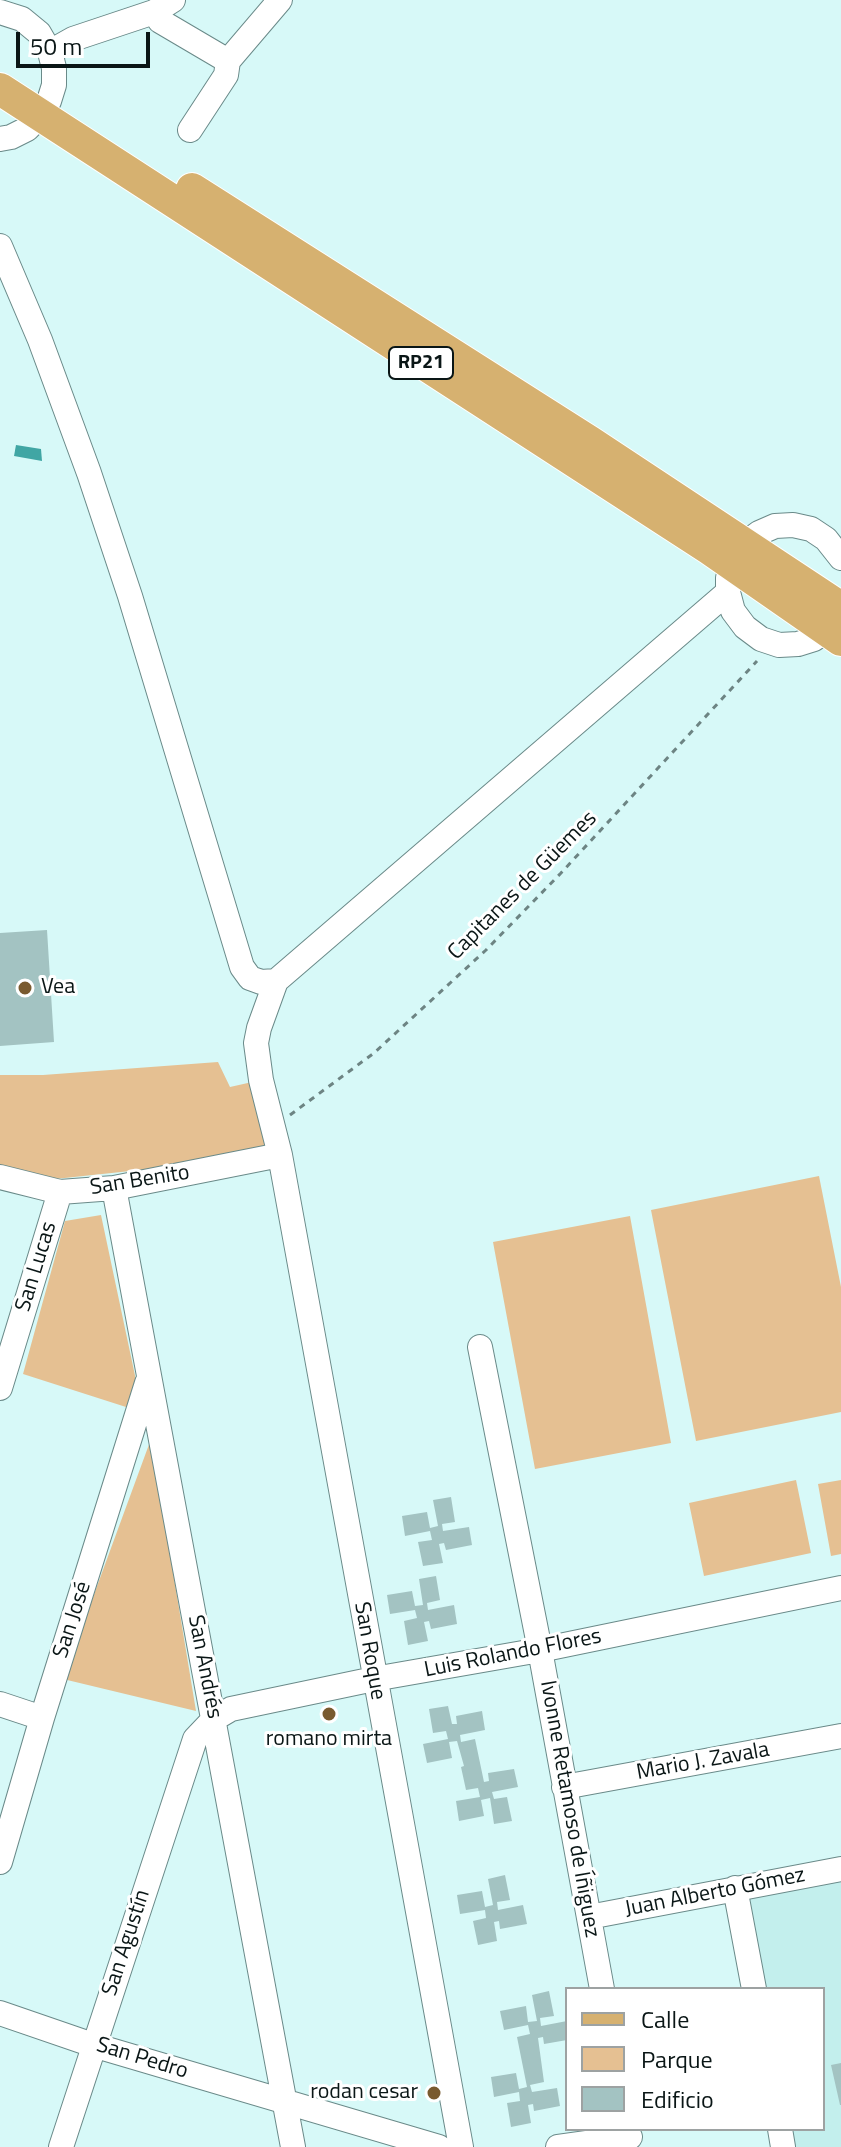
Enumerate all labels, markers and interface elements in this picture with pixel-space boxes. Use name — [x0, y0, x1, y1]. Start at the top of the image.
scale bar — [20, 16, 154, 66]
text: 50 m — [30, 28, 82, 64]
road number: RP21 — [389, 347, 453, 379]
street label: Capitanes de Güemes — [443, 806, 603, 966]
place label: Vea — [41, 975, 75, 1001]
marker: Vea — [16, 979, 34, 997]
street label: San Benito — [88, 1160, 192, 1202]
street label: San Lucas — [11, 1219, 63, 1315]
street label: San José — [48, 1578, 98, 1662]
street label: San Roque — [347, 1600, 391, 1702]
street label: San Andrés — [181, 1613, 227, 1721]
street label: Luis Rolando Flores — [422, 1624, 604, 1684]
street label: Ivonne Retamoso de Íñiguez — [533, 1678, 605, 1940]
marker: romano mirta — [320, 1705, 338, 1723]
place label: romano mirta — [266, 1727, 392, 1753]
street label: Mario J. Zavala — [634, 1737, 772, 1787]
street label: Juan Alberto Gómez — [623, 1863, 807, 1923]
street label: San Agustín — [97, 1887, 157, 1999]
legend — [565, 1987, 825, 2131]
text: Calle — [641, 2001, 689, 2037]
street label: San Pedro — [93, 2033, 191, 2085]
text: Parque — [641, 2041, 713, 2077]
place label: rodan cesar — [310, 2080, 418, 2106]
text: Edificio — [641, 2081, 714, 2117]
marker: rodan cesar — [425, 2084, 443, 2102]

